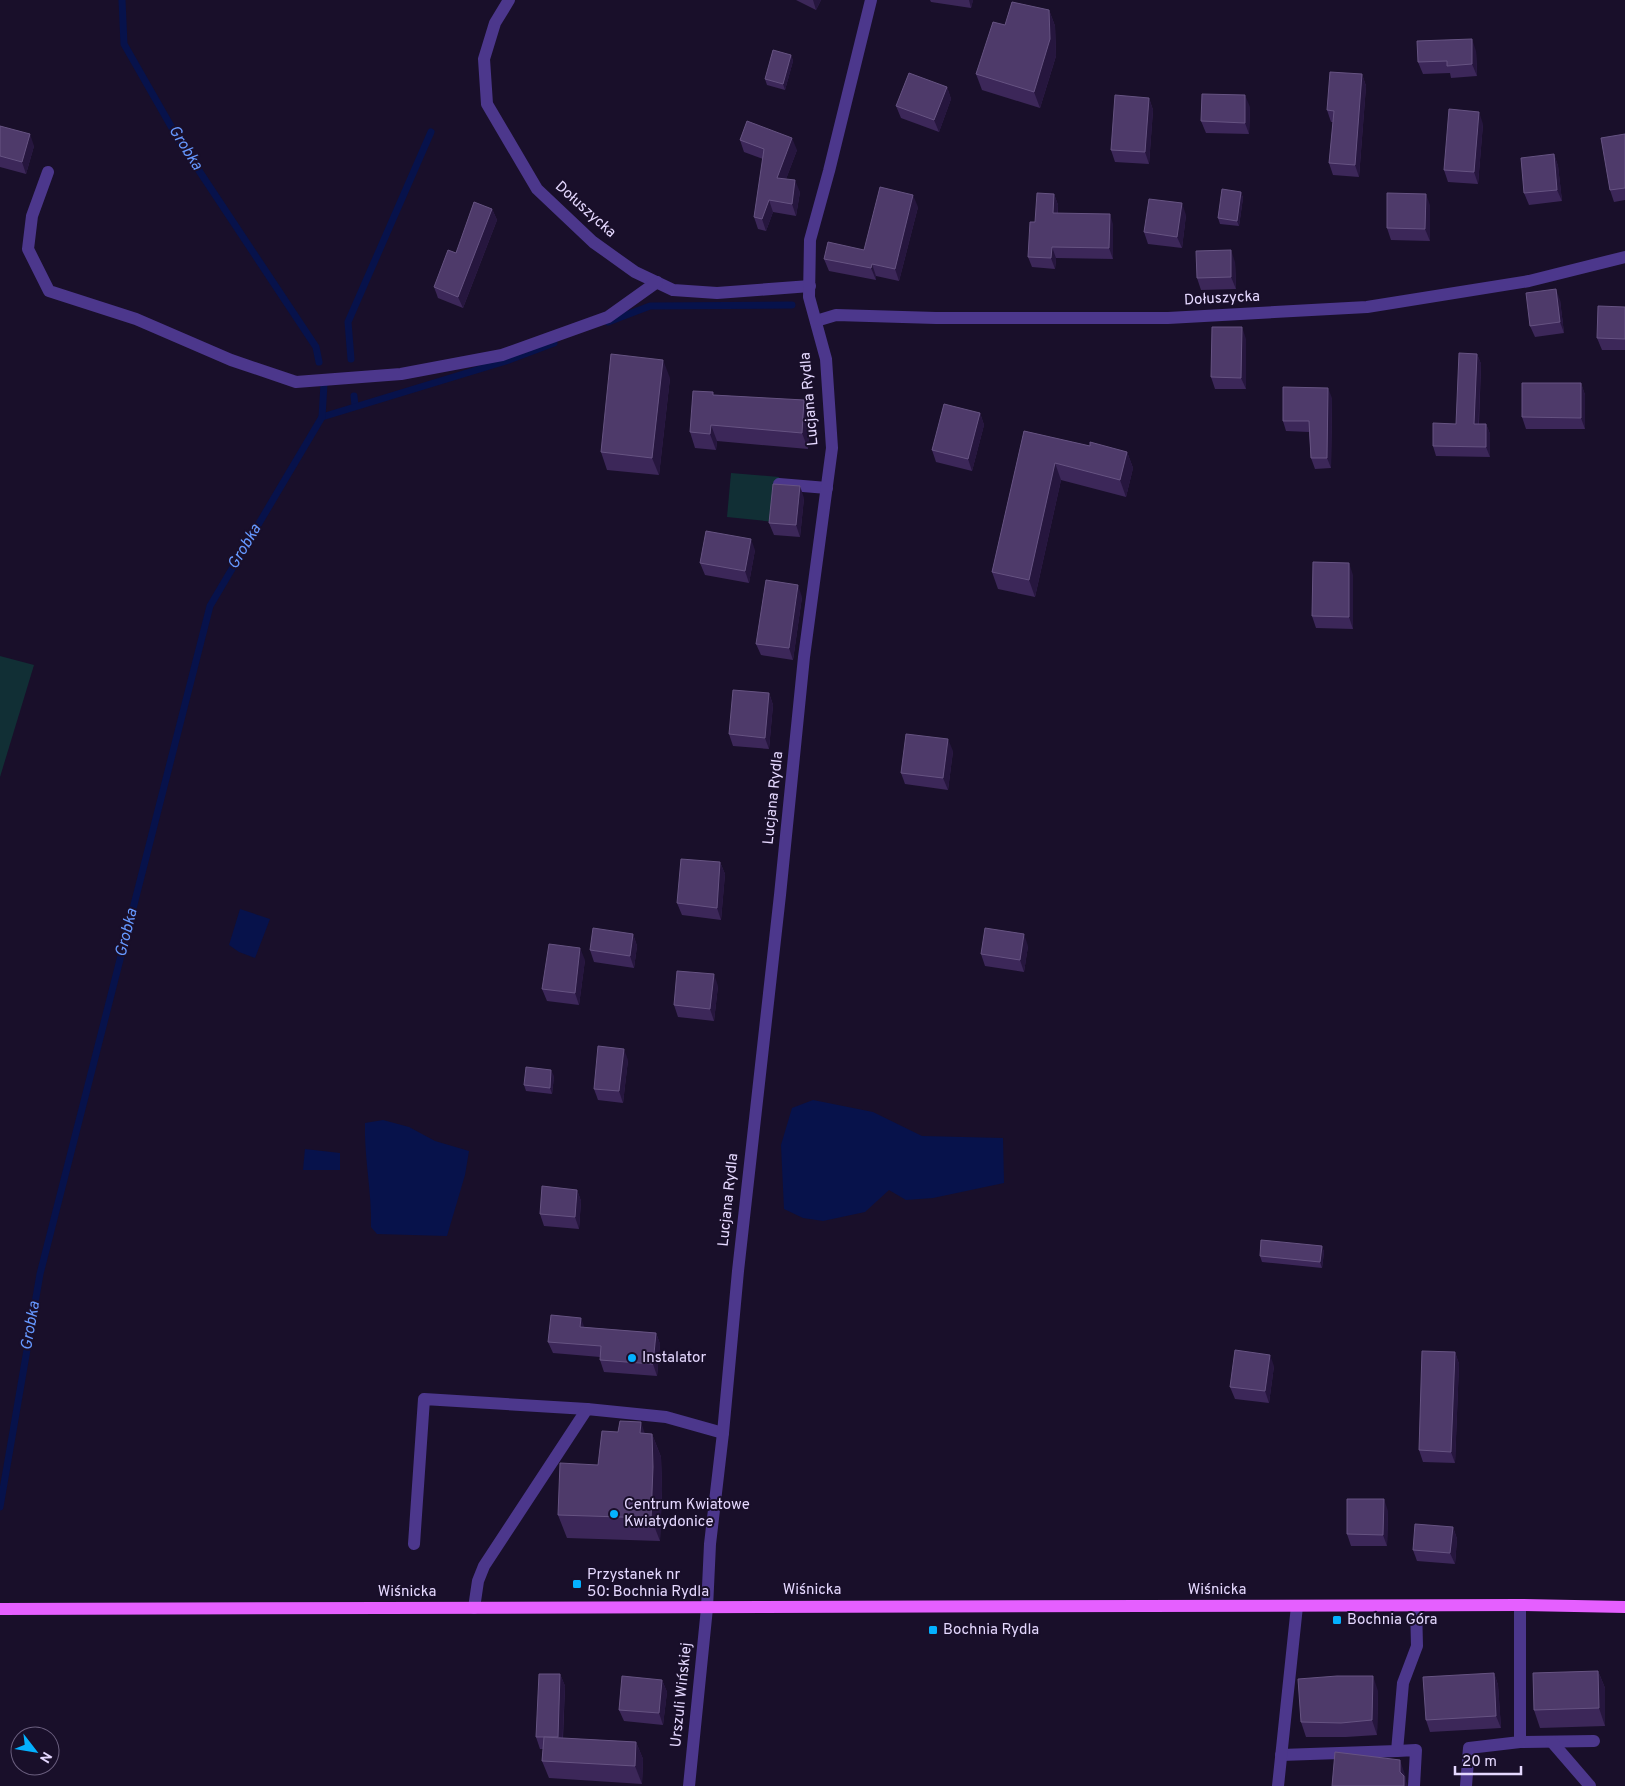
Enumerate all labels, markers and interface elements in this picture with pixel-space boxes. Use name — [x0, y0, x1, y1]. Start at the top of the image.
water label: Grobka — [163, 122, 207, 175]
street label: Dołuszycka — [550, 178, 620, 242]
street label: Dołuszycka — [1184, 288, 1260, 310]
street label: Lucjana Rydla — [796, 351, 824, 447]
water label: Grobka — [224, 520, 267, 573]
street label: Lucjana Rydla — [760, 750, 788, 846]
water label: Grobka — [111, 906, 143, 959]
street label: Lucjana Rydla — [715, 1152, 743, 1248]
water label: Grobka — [17, 1299, 45, 1352]
place label: Instalator — [642, 1349, 706, 1368]
marker: Instalator — [626, 1352, 638, 1364]
place label: Centrum Kwiatowe Kwiatydonice — [624, 1496, 750, 1532]
marker: Centrum Kwiatowe Kwiatydonice — [608, 1508, 620, 1520]
place label: Przystanek nr 50: Bochnia Rydla — [587, 1566, 709, 1602]
marker: Przystanek nr 50: Bochnia Rydla — [571, 1578, 583, 1590]
street label: Wiśnicka — [783, 1581, 841, 1600]
street label: Wiśnicka — [1188, 1581, 1246, 1600]
street label: Wiśnicka — [378, 1583, 436, 1602]
place label: Bochnia Góra — [1347, 1611, 1438, 1630]
marker: Bochnia Góra — [1331, 1614, 1343, 1626]
place label: Bochnia Rydla — [943, 1621, 1039, 1640]
marker: Bochnia Rydla — [927, 1624, 939, 1636]
street label: Urszuli Wińskiej — [667, 1642, 697, 1748]
north arrow — [10, 1726, 60, 1776]
scale bar — [1455, 1744, 1521, 1776]
text: N — [35, 1748, 55, 1766]
text: 20 m — [1462, 1753, 1497, 1772]

